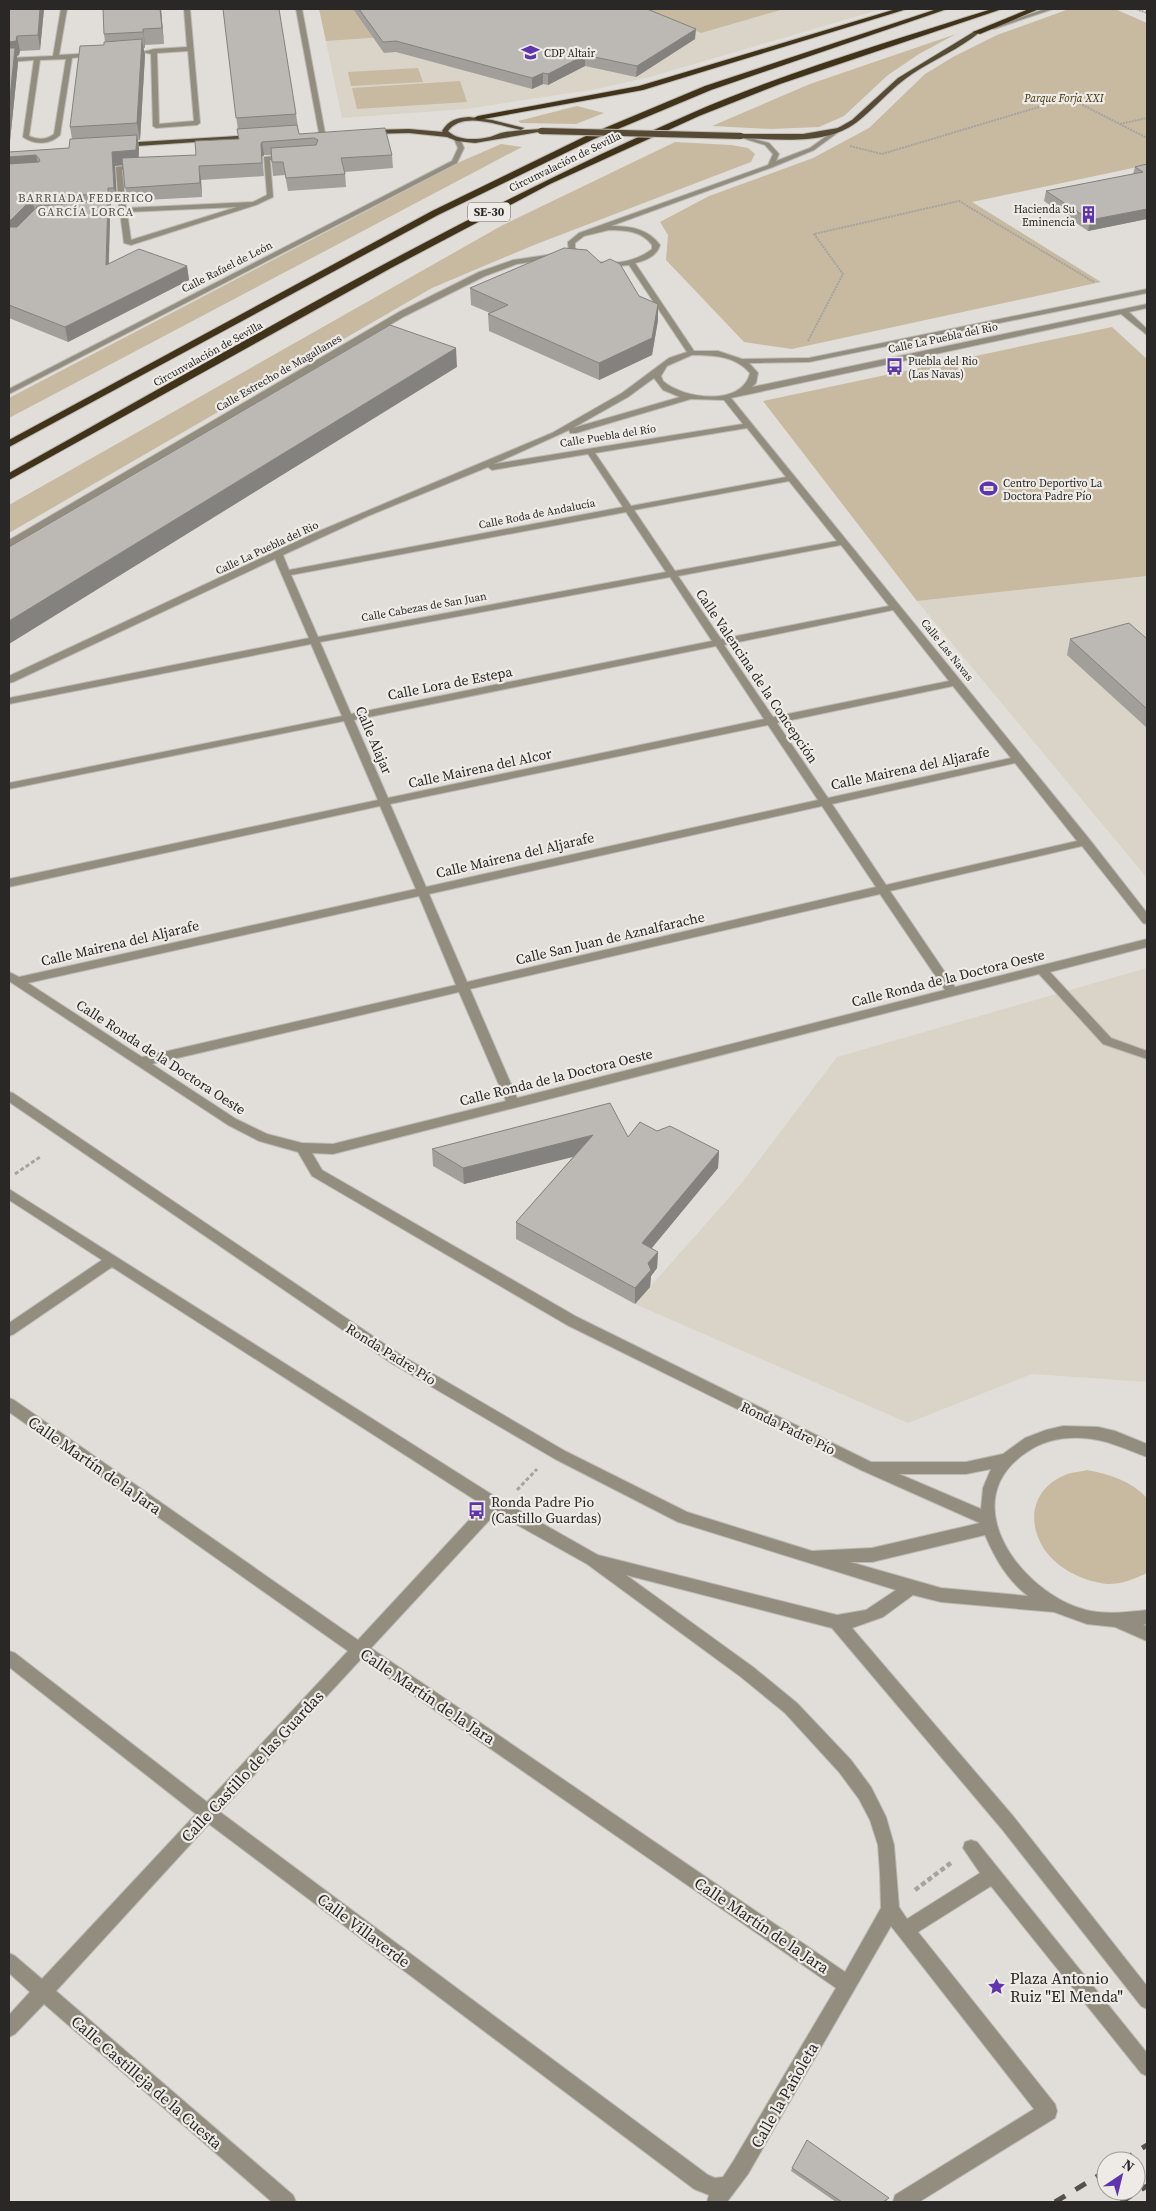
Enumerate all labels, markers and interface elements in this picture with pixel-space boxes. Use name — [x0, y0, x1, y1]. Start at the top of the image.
school or university icon: CDP Altair — [520, 43, 540, 63]
place label: CDP Altair — [544, 46, 595, 61]
park label: Parque Forja XXI — [1023, 91, 1105, 106]
street label: Circunvalación de Sevilla — [506, 128, 624, 196]
district label: BARRIADA FEDERICO GARCÍA LORCA — [18, 190, 154, 220]
road number: SE-30 — [468, 202, 510, 222]
place label: Hacienda Su Eminencia — [1014, 202, 1076, 230]
building icon: Hacienda Su Eminencia — [1079, 205, 1099, 225]
street label: Calle Rafael de León — [179, 237, 275, 296]
street label: Circunvalación de Sevilla — [151, 317, 266, 390]
street label: Calle La Puebla del Rio — [887, 319, 999, 357]
street label: Calle Estrecho de Magallanes — [214, 331, 345, 415]
place label: Puebla del Rio (Las Navas) — [908, 354, 978, 382]
bus stop icon: Puebla del Rio (Las Navas) — [884, 357, 904, 377]
street label: Calle Puebla del Río — [559, 421, 657, 451]
place label: Centro Deportivo La Doctora Padre Pío — [1003, 476, 1103, 504]
sports icon: Centro Deportivo La Doctora Padre Pío — [979, 479, 999, 499]
street label: Calle Roda de Andalucía — [477, 495, 597, 533]
street label: Calle La Puebla del Rio — [213, 518, 321, 578]
street label: Calle Valencina de la Concepción — [691, 585, 823, 768]
street label: Calle Cabezas de San Juan — [360, 589, 488, 625]
street label: Calle Las Navas — [917, 616, 977, 684]
street label: Calle Lora de Estepa — [386, 661, 515, 705]
street label: Calle Alajar — [351, 703, 397, 777]
street label: Calle Mairena del Aljarafe — [829, 741, 991, 795]
street label: Calle Mairena del Alcor — [406, 743, 554, 793]
street label: Calle Mairena del Aljarafe — [434, 827, 596, 883]
street label: Calle San Juan de Aznalfarache — [514, 907, 706, 969]
street label: Calle Mairena del Aljarafe — [39, 915, 201, 971]
street label: Calle Ronda de la Doctora Oeste — [849, 944, 1047, 1012]
street label: Calle Ronda de la Doctora Oeste — [72, 995, 250, 1119]
street label: Calle Ronda de la Doctora Oeste — [457, 1043, 655, 1111]
street label: Ronda Padre Pío — [342, 1318, 440, 1390]
street label: Ronda Padre Pío — [737, 1396, 839, 1460]
street label: Calle Martín de la Jara — [24, 1411, 167, 1520]
place label: Ronda Padre Pio (Castillo Guardas) — [491, 1492, 602, 1528]
bus stop icon: Ronda Padre Pio (Castillo Guardas) — [467, 1500, 487, 1520]
street label: Calle Martín de la Jara — [356, 1643, 500, 1750]
street label: Calle Castillo de las Guardas — [176, 1685, 328, 1847]
street label: Calle Martín de la Jara — [690, 1872, 834, 1979]
street label: Calle Villaverde — [313, 1888, 415, 1972]
place label: Plaza Antonio Ruiz "El Menda" — [1010, 1967, 1123, 2007]
place icon: Plaza Antonio Ruiz "El Menda" — [986, 1977, 1006, 1997]
street label: Calle Castilleja de la Cuesta — [67, 2010, 228, 2154]
street label: Calle la Pañoleta — [745, 2038, 824, 2152]
north arrow — [1096, 2151, 1146, 2201]
text: N — [1119, 2154, 1138, 2176]

